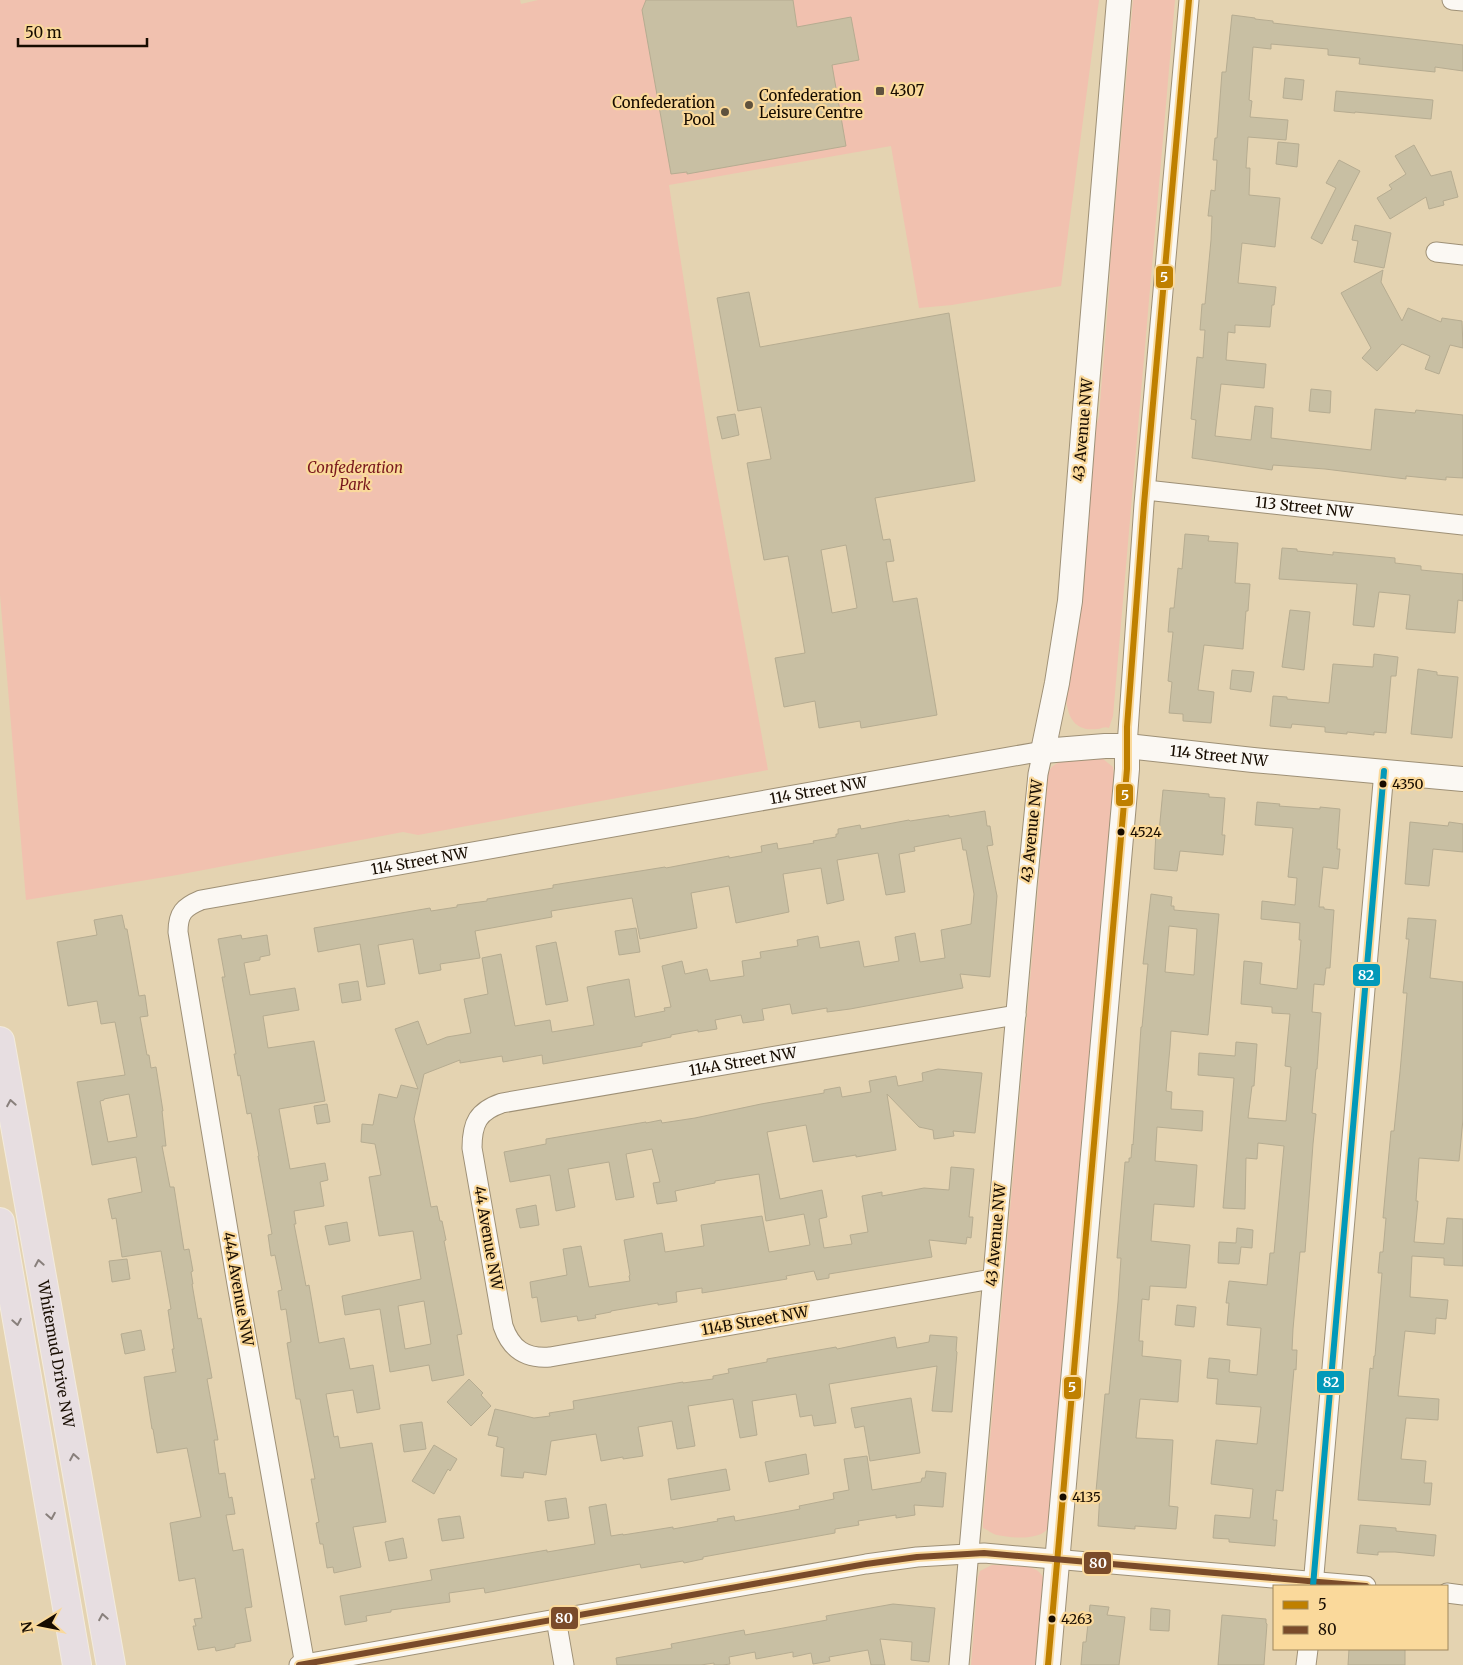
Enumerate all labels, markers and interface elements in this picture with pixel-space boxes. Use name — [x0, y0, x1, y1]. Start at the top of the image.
scale bar — [18, 15, 146, 47]
text: 50 m — [25, 23, 62, 42]
place label: 4307 — [890, 81, 925, 100]
marker: 4307 — [874, 85, 886, 97]
place label: Confederation Leisure Centre — [759, 86, 863, 122]
place label: Confederation Pool — [612, 93, 715, 129]
marker: Confederation Leisure Centre — [743, 99, 755, 111]
marker: Confederation Pool — [719, 106, 731, 118]
line badge: 5 — [1155, 265, 1174, 289]
text: 5 — [1160, 268, 1168, 286]
street label: 43 Avenue NW — [1069, 377, 1097, 482]
park label: Confederation Park — [307, 458, 403, 494]
street label: 113 Street NW — [1254, 492, 1355, 522]
street label: 114 Street NW — [1169, 741, 1270, 770]
street label: 114 Street NW — [768, 772, 870, 808]
place label: 4350 — [1392, 775, 1424, 793]
street label: 43 Avenue NW — [1017, 777, 1046, 883]
marker: 4350 — [1378, 779, 1388, 789]
line badge: 5 — [1115, 783, 1134, 807]
text: 5 — [1121, 786, 1129, 804]
place label: 4524 — [1130, 823, 1162, 841]
marker: 4524 — [1116, 827, 1126, 837]
street label: 114 Street NW — [369, 843, 471, 879]
line badge: 82 — [1352, 963, 1381, 987]
text: 82 — [1358, 966, 1374, 984]
street label: 114A Street NW — [687, 1043, 799, 1080]
one-way arrow — [6, 1098, 16, 1107]
street label: 43 Avenue NW — [982, 1182, 1010, 1287]
street label: 44 Avenue NW — [470, 1184, 507, 1292]
street label: 44A Avenue NW — [219, 1230, 258, 1349]
one-way arrow — [35, 1258, 45, 1267]
street label: Whitemud Drive NW — [34, 1278, 79, 1430]
street label: 114B Street NW — [700, 1302, 811, 1339]
one-way arrow — [12, 1317, 22, 1326]
line badge: 82 — [1316, 1370, 1345, 1394]
text: 82 — [1323, 1373, 1339, 1391]
line badge: 5 — [1063, 1376, 1082, 1400]
text: 5 — [1068, 1378, 1076, 1396]
one-way arrow — [70, 1453, 80, 1461]
place label: 4135 — [1072, 1488, 1101, 1506]
marker: 4135 — [1058, 1492, 1068, 1502]
one-way arrow — [45, 1512, 55, 1521]
line badge: 80 — [1083, 1551, 1112, 1575]
text: 80 — [1089, 1554, 1107, 1572]
legend — [1273, 1585, 1448, 1650]
text: 5 — [1318, 1595, 1327, 1614]
north arrow — [15, 1600, 65, 1650]
line badge: 80 — [550, 1606, 579, 1630]
text: 80 — [555, 1609, 573, 1627]
place label: 4263 — [1061, 1610, 1093, 1628]
one-way arrow — [98, 1613, 108, 1621]
marker: 4263 — [1047, 1614, 1057, 1624]
text: N — [17, 1620, 37, 1634]
text: 80 — [1318, 1620, 1337, 1639]

